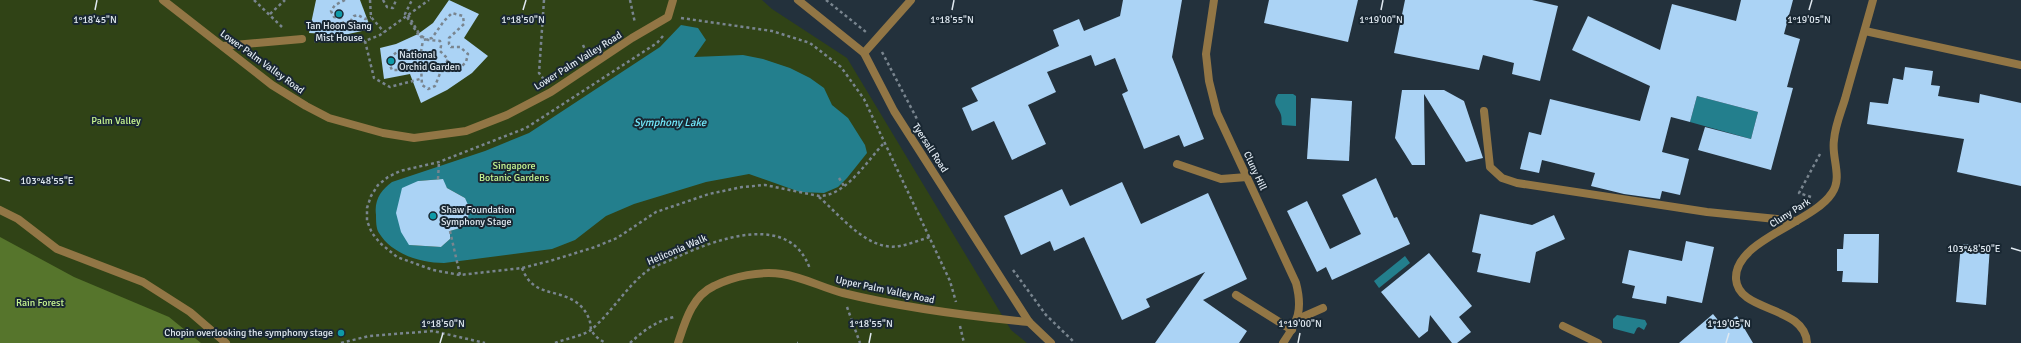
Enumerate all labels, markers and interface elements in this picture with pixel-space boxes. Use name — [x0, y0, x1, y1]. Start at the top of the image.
marker: Tan Hoon Siang Mist House — [334, 9, 344, 19]
text: 1°18'45"N — [73, 14, 117, 26]
text: 1°18'50"N — [501, 14, 545, 26]
text: 1°18'55"N — [930, 14, 974, 26]
text: 1°19'00"N — [1359, 14, 1403, 26]
text: 1°19'05"N — [1787, 14, 1831, 26]
place label: Tan Hoon Siang Mist House — [306, 20, 372, 44]
street label: Lower Palm Valley Road — [218, 27, 306, 97]
street label: Lower Palm Valley Road — [532, 29, 624, 93]
place label: National Orchid Garden — [399, 49, 460, 73]
marker: National Orchid Garden — [386, 56, 396, 66]
park label: Palm Valley — [91, 115, 141, 127]
water label: Symphony Lake — [634, 116, 707, 129]
street label: Tyersall Road — [910, 121, 950, 175]
street label: Cluny Hill — [1241, 150, 1269, 192]
park label: Singapore Botanic Gardens — [479, 160, 550, 184]
text: 103°48'55"E — [20, 175, 74, 187]
street label: Cluny Park — [1767, 196, 1813, 230]
place label: Shaw Foundation Symphony Stage — [441, 204, 515, 228]
marker: Shaw Foundation Symphony Stage — [428, 211, 438, 221]
street label: Heliconia Walk — [645, 232, 709, 268]
text: 103°48'50"E — [1947, 243, 2001, 255]
street label: Upper Palm Valley Road — [834, 274, 936, 306]
park label: Rain Forest — [16, 297, 64, 309]
text: 1°18'50"N — [421, 318, 465, 330]
text: 1°18'55"N — [849, 318, 893, 330]
text: 1°19'00"N — [1278, 318, 1322, 330]
text: 1°19'05"N — [1707, 318, 1751, 330]
place label: Chopin overlooking the symphony stage — [164, 327, 333, 339]
marker: Chopin overlooking the symphony stage — [336, 328, 346, 338]

